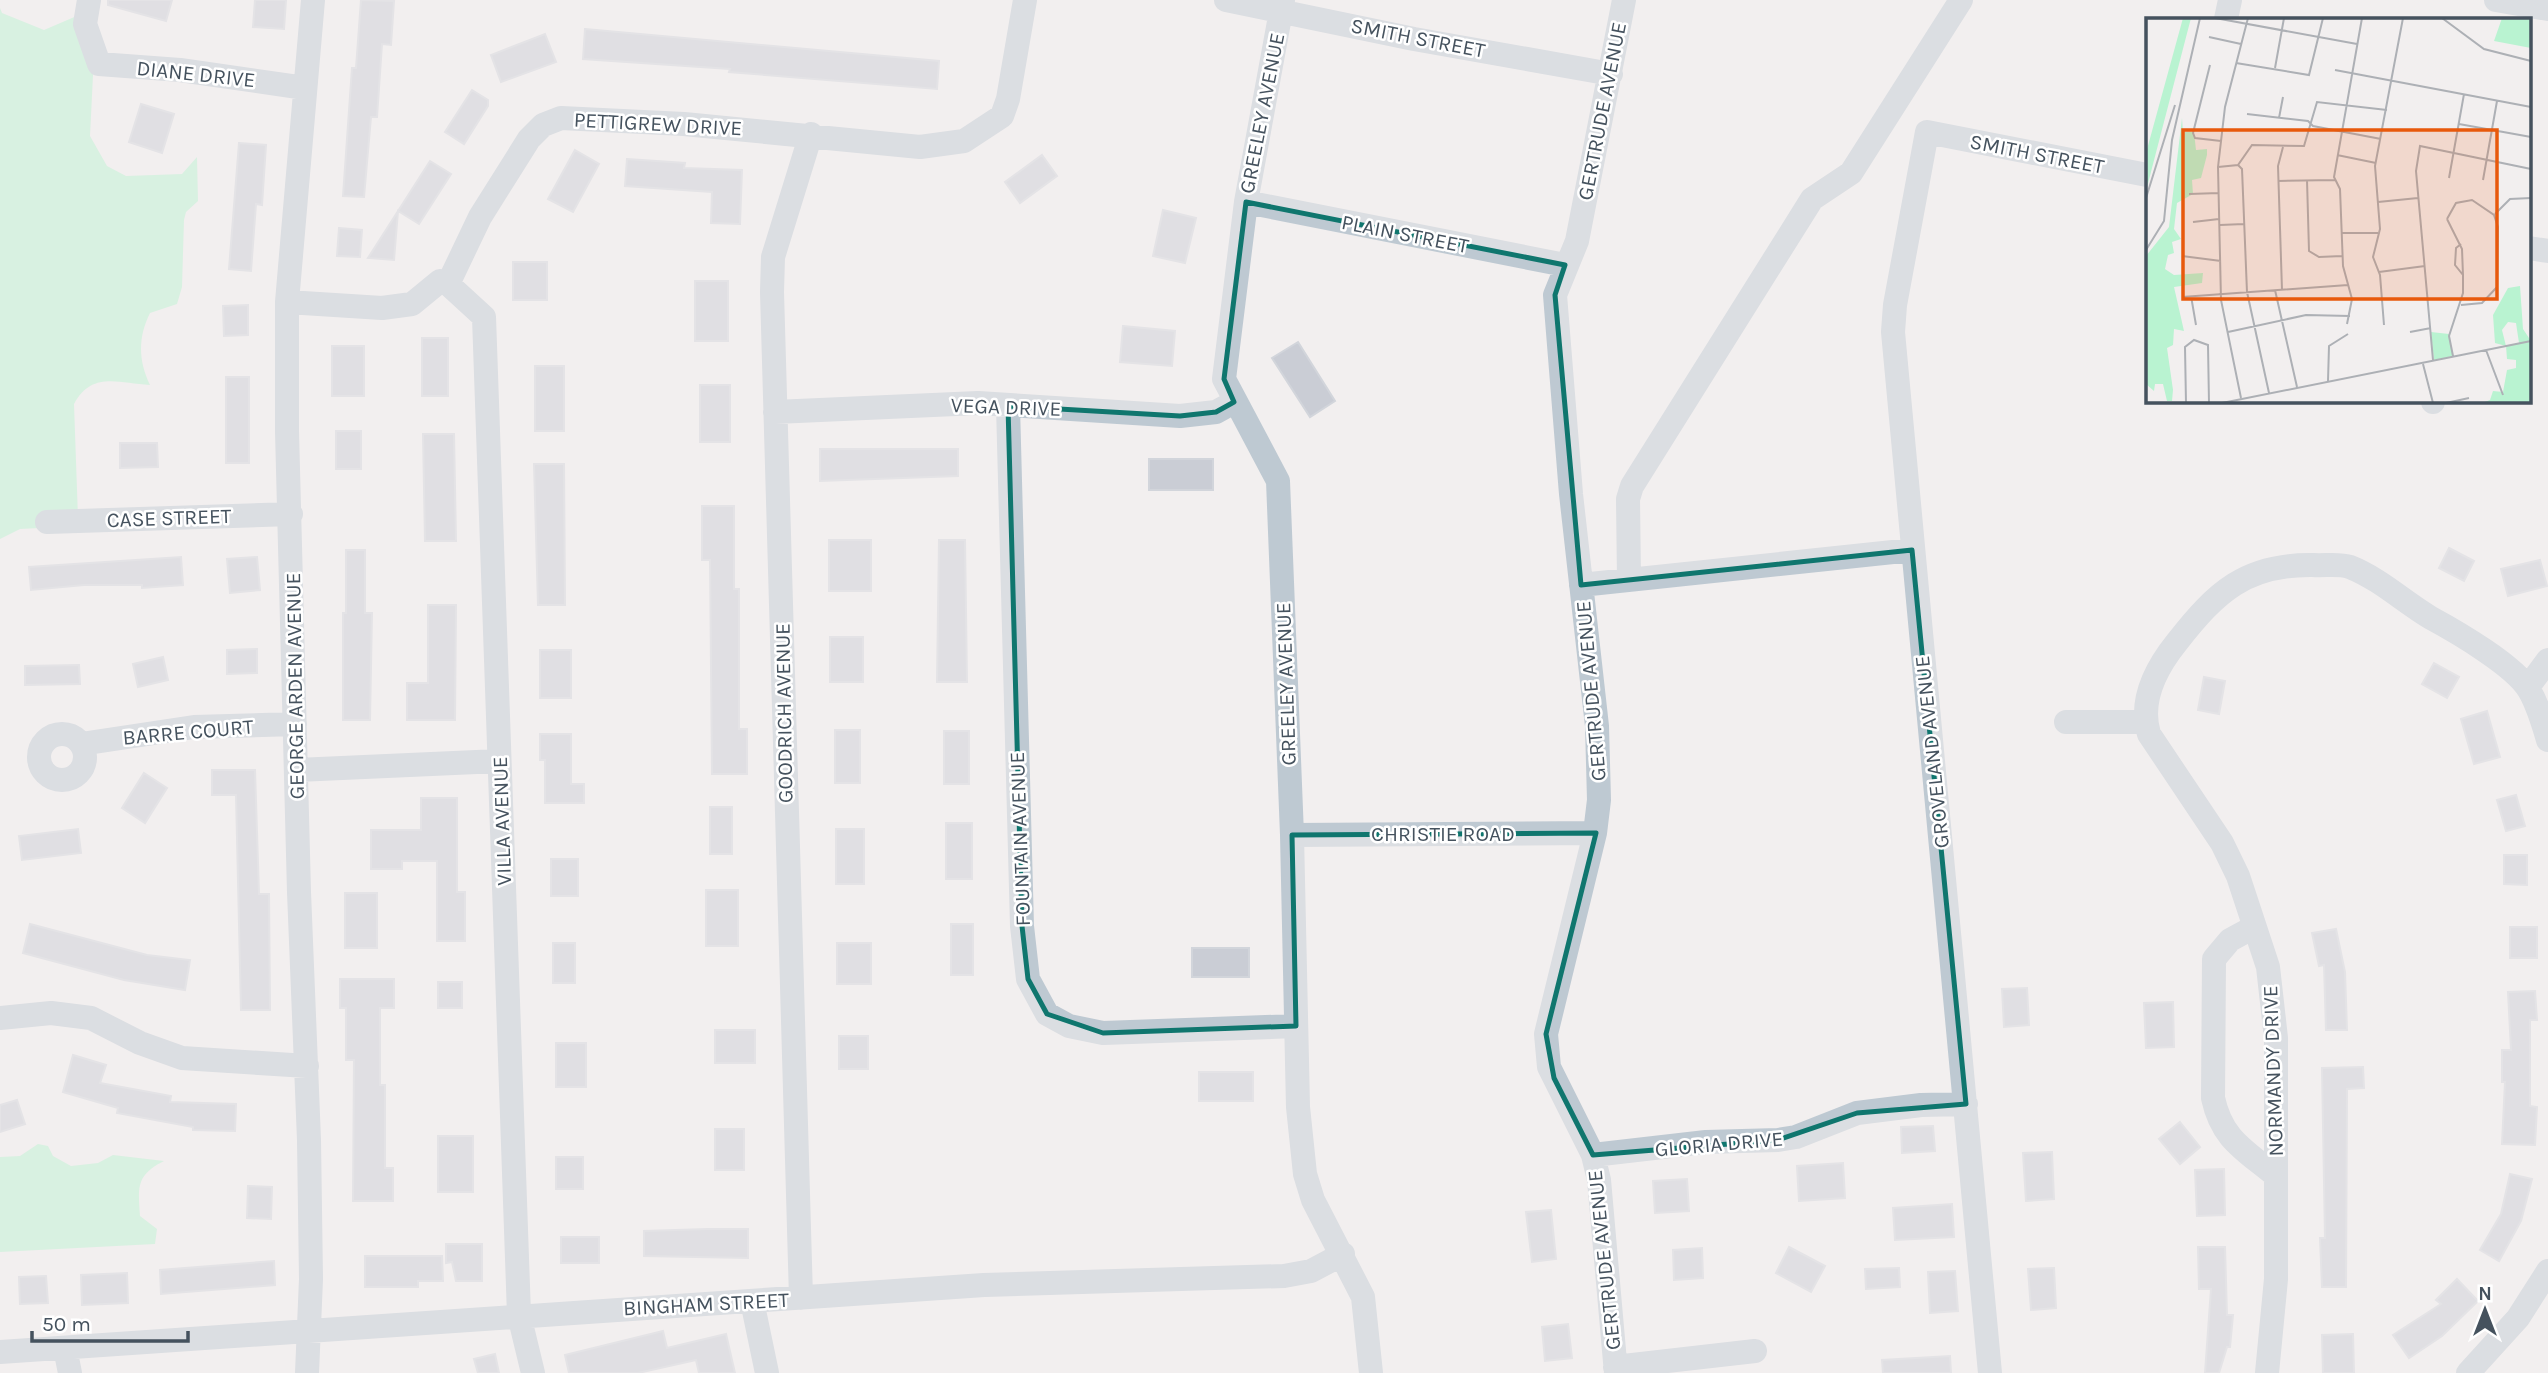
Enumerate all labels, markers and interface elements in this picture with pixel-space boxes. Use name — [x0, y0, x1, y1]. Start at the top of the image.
street label: SMITH STREET — [1349, 13, 1488, 63]
inset map — [2146, 18, 2530, 402]
street label: GERTRUDE AVENUE — [1573, 20, 1631, 202]
street label: GREELEY AVENUE — [1235, 31, 1289, 195]
street label: DIANE DRIVE — [135, 56, 257, 92]
street label: PETTIGREW DRIVE — [573, 108, 743, 140]
street label: SMITH STREET — [1968, 129, 2107, 179]
street label: PLAIN STREET — [1339, 210, 1471, 258]
street label: VEGA DRIVE — [950, 393, 1062, 421]
street label: CASE STREET — [106, 504, 232, 532]
street label: GEORGE ARDEN AVENUE — [281, 572, 309, 800]
street label: GERTRUDE AVENUE — [1571, 600, 1611, 782]
street label: GREELEY AVENUE — [1271, 602, 1301, 766]
street label: GOODRICH AVENUE — [770, 623, 798, 803]
street label: GROVELAND AVENUE — [1910, 655, 1954, 849]
street label: BARRE COURT — [122, 714, 255, 750]
street label: FOUNTAIN AVENUE — [1005, 751, 1035, 927]
street label: VILLA AVENUE — [488, 756, 516, 886]
street label: CHRISTIE ROAD — [1371, 822, 1515, 846]
street label: NORMANDY DRIVE — [2258, 985, 2288, 1157]
street label: GLORIA DRIVE — [1654, 1126, 1784, 1162]
street label: GERTRUDE AVENUE — [1583, 1169, 1625, 1351]
north arrow — [2450, 1275, 2520, 1345]
text: N — [2478, 1283, 2492, 1305]
street label: BINGHAM STREET — [623, 1288, 790, 1320]
scale bar — [32, 1300, 187, 1344]
text: 50 m — [42, 1312, 91, 1336]

